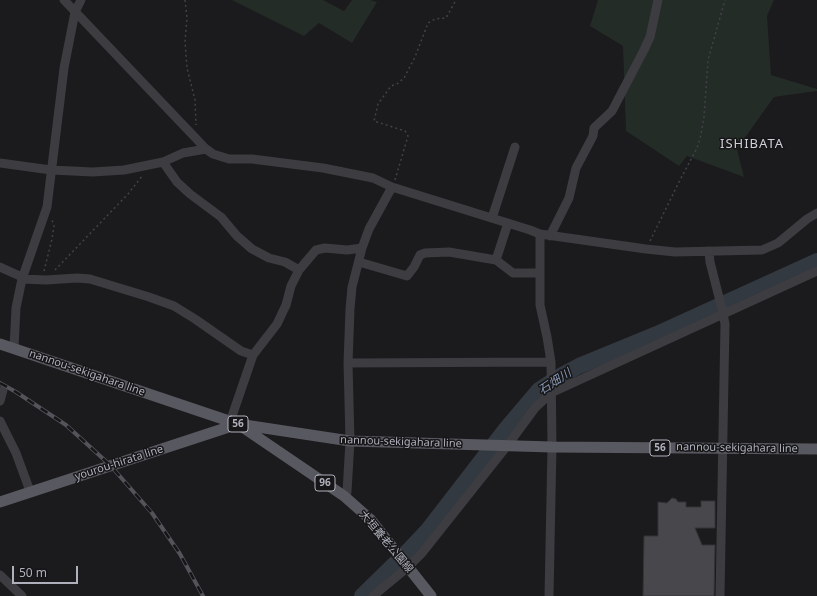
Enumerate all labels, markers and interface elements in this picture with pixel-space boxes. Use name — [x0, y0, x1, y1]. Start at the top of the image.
district label: ISHIBATA — [720, 136, 784, 152]
street label: nannou-sekigahara line — [27, 347, 147, 399]
water label: 石畑川 — [536, 366, 574, 398]
road number: 56 — [228, 416, 248, 432]
street label: nannou-sekigahara line — [340, 433, 462, 451]
road number: 56 — [650, 440, 670, 456]
street label: nannou-sekigahara line — [676, 440, 798, 456]
street label: yourou-hirata line — [73, 442, 165, 484]
road number: 96 — [315, 475, 335, 491]
street label: 大垣養老公園線 — [356, 508, 416, 576]
scale bar — [14, 558, 80, 584]
text: 50 m — [19, 564, 47, 581]

